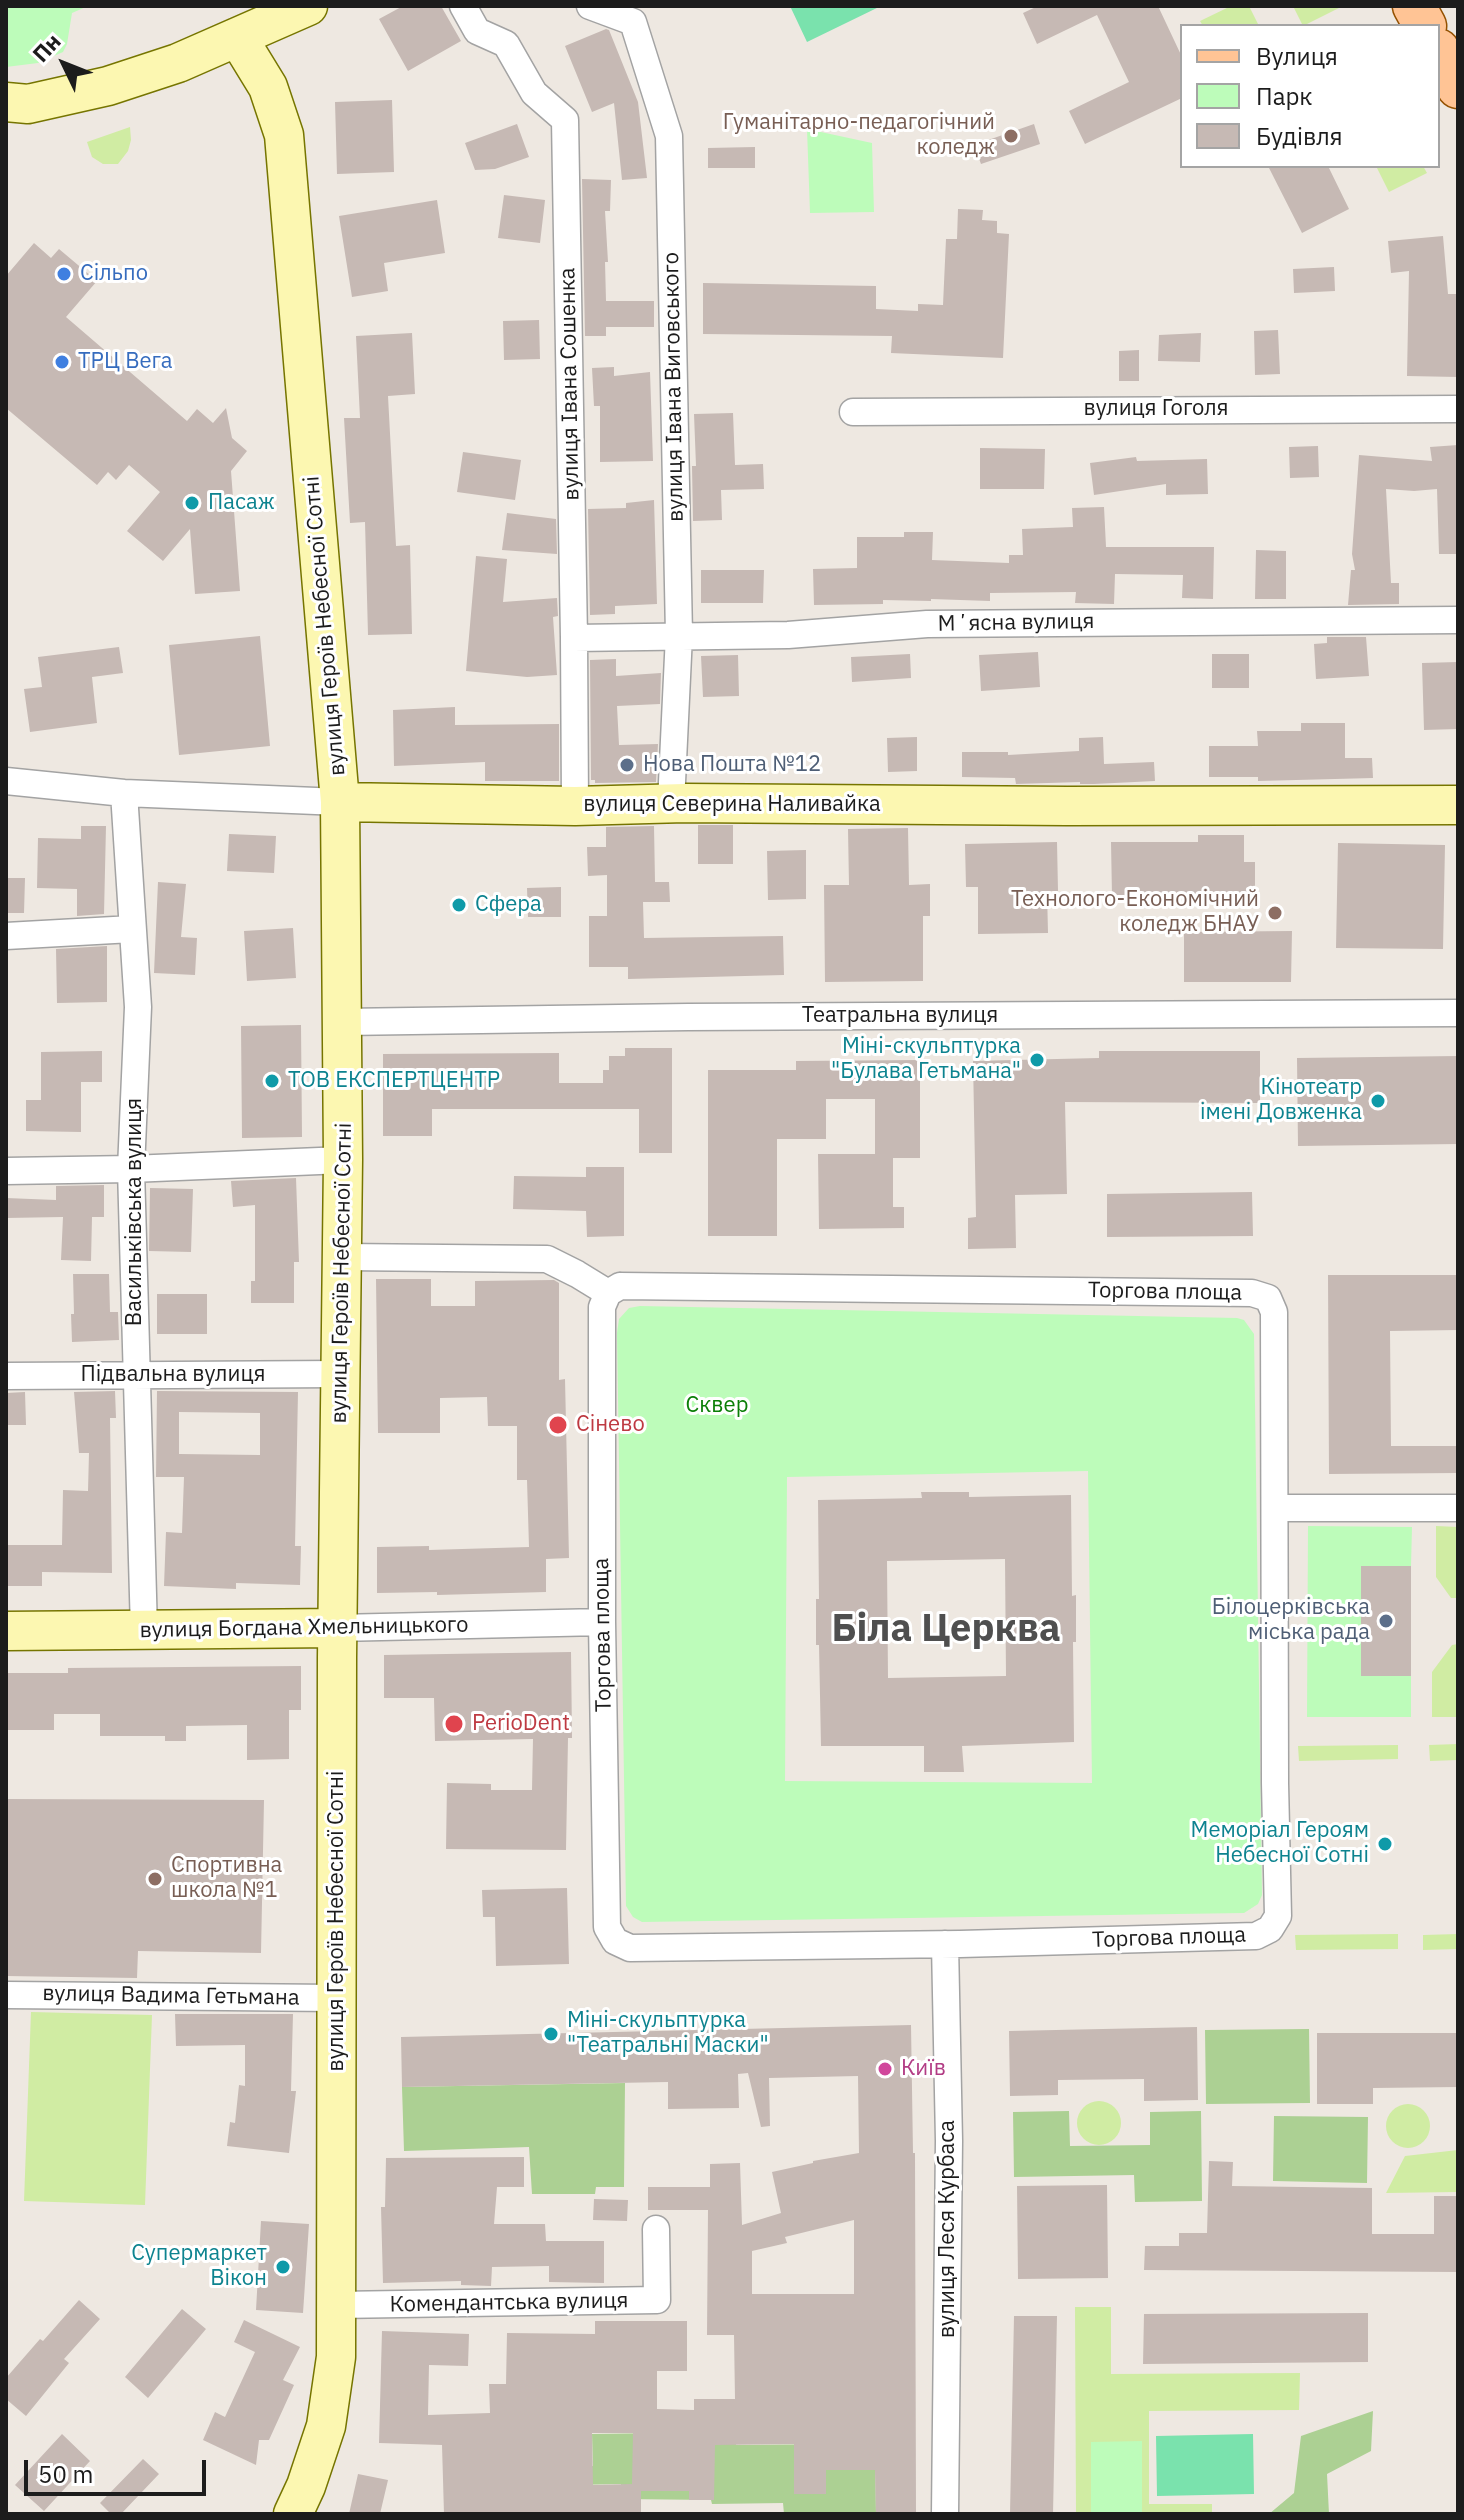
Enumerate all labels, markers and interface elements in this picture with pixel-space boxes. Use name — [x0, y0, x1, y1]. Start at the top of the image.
north arrow — [24, 24, 104, 104]
legend — [1180, 24, 1440, 168]
text: Пн — [26, 27, 67, 68]
text: Вулиця — [1256, 40, 1338, 72]
text: Парк — [1256, 80, 1313, 112]
place label: Гуманітарно-педагогічний коледж — [723, 110, 995, 162]
text: Будівля — [1256, 120, 1343, 152]
marker: Гуманітарно-педагогічний коледж — [1002, 127, 1020, 145]
street label: вулиця Івана Виговського — [658, 252, 690, 522]
place label: Сільпо — [80, 261, 148, 287]
marker: Сільпо — [55, 265, 73, 283]
street label: вулиця Івана Сошенка — [555, 267, 585, 501]
place label: ТРЦ Вега — [78, 349, 173, 375]
marker: ТРЦ Вега — [53, 353, 71, 371]
street label: вулиця Гоголя — [1084, 396, 1228, 422]
street label: вулиця Героїв Небесної Сотні — [299, 475, 351, 777]
place label: Пасаж — [208, 490, 275, 516]
marker: Пасаж — [183, 494, 201, 512]
street label: Мʼясна вулиця — [937, 608, 1095, 638]
place label: Нова Пошта №12 — [643, 752, 821, 778]
marker: Нова Пошта №12 — [618, 756, 636, 774]
street label: вулиця Северина Наливайка — [583, 792, 881, 818]
place label: Технолого-Економічний коледж БНАУ — [1011, 887, 1259, 938]
place label: Сфера — [475, 892, 542, 918]
marker: Сфера — [450, 896, 468, 914]
marker: Технолого-Економічний коледж БНАУ — [1266, 904, 1284, 922]
street label: Театральна вулиця — [802, 1003, 998, 1029]
place label: Міні-скульптурка "Булава Гетьмана" — [831, 1034, 1021, 1086]
marker: Міні-скульптурка "Булава Гетьмана" — [1028, 1051, 1046, 1069]
place label: ТОВ ЕКСПЕРТЦЕНТР — [288, 1068, 500, 1094]
marker: ТОВ ЕКСПЕРТЦЕНТР — [263, 1072, 281, 1090]
place label: Кінотеатр імені Довженка — [1200, 1075, 1362, 1126]
marker: Кінотеатр імені Довженка — [1369, 1092, 1387, 1110]
street label: Васильківська вулиця — [122, 1098, 148, 1326]
street label: вулиця Героїв Небесної Сотні — [326, 1122, 358, 1424]
street label: Торгова площа — [1088, 1277, 1242, 1307]
street label: Підвальна вулиця — [81, 1362, 265, 1388]
park label: Сквер — [686, 1393, 748, 1419]
place label: Сінево — [576, 1412, 645, 1438]
marker: Сінево — [547, 1414, 569, 1436]
street label: Торгова площа — [588, 1558, 618, 1712]
place label: Білоцерківська міська рада — [1212, 1595, 1370, 1646]
district label: Біла Церква — [831, 1607, 1061, 1653]
street label: вулиця Богдана Хмельницького — [139, 1612, 469, 1644]
marker: Білоцерківська міська рада — [1377, 1612, 1395, 1630]
place label: PerioDent — [472, 1711, 570, 1737]
marker: PerioDent — [443, 1713, 465, 1735]
street label: вулиця Героїв Небесної Сотні — [324, 1771, 350, 2071]
place label: Меморіал Героям Небесної Сотні — [1191, 1818, 1369, 1870]
marker: Меморіал Героям Небесної Сотні — [1376, 1835, 1394, 1853]
place label: Спортивна школа №1 — [171, 1853, 282, 1904]
marker: Спортивна школа №1 — [146, 1870, 164, 1888]
street label: Торгова площа — [1092, 1922, 1246, 1954]
street label: вулиця Вадима Гетьмана — [42, 1981, 300, 2011]
place label: Міні-скульптурка "Театральні Маски" — [567, 2008, 769, 2060]
marker: Міні-скульптурка "Театральні Маски" — [542, 2025, 560, 2043]
place label: Київ — [901, 2056, 946, 2082]
marker: Київ — [876, 2060, 894, 2078]
street label: вулиця Леся Курбаса — [935, 2120, 961, 2338]
place label: Супермаркет Вікон — [131, 2241, 267, 2292]
marker: Супермаркет Вікон — [274, 2258, 292, 2276]
street label: Комендантська вулиця — [389, 2288, 629, 2318]
scale bar — [28, 2444, 210, 2494]
text: 50 m — [38, 2458, 93, 2490]

